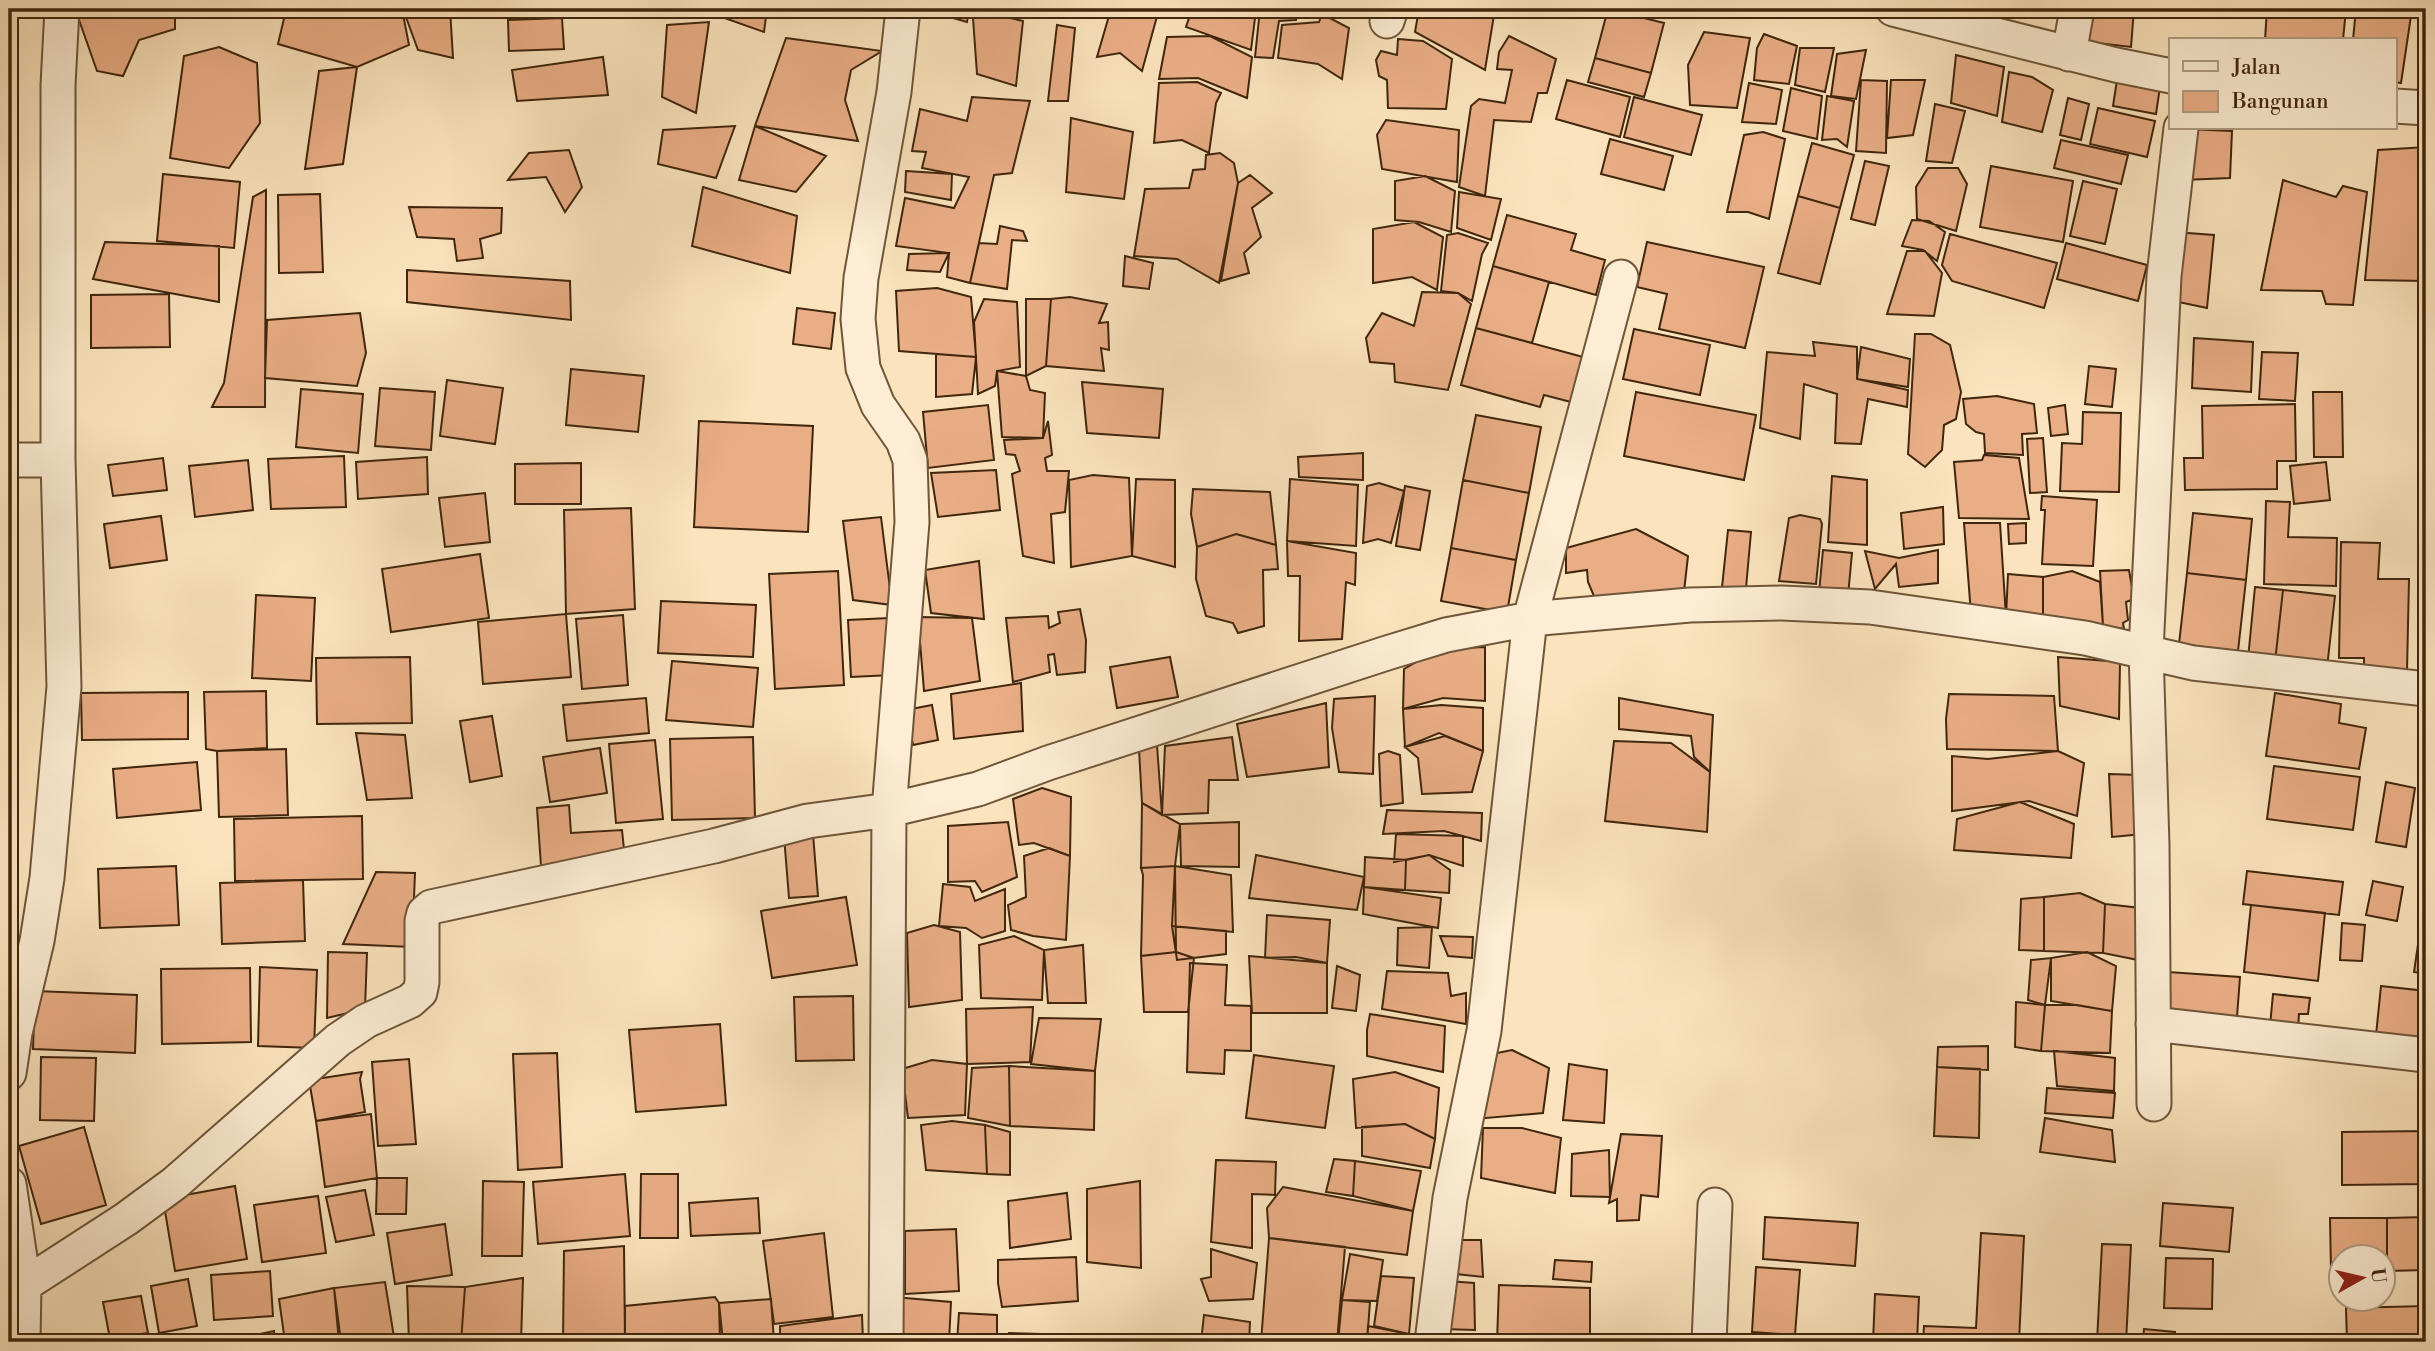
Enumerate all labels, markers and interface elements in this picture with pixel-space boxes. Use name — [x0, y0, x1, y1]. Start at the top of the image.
legend — [2169, 38, 2396, 130]
text: Jalan — [2231, 55, 2281, 81]
text: Bangunan — [2231, 89, 2329, 115]
north arrow — [2326, 1242, 2396, 1312]
text: U — [2365, 1267, 2391, 1285]

